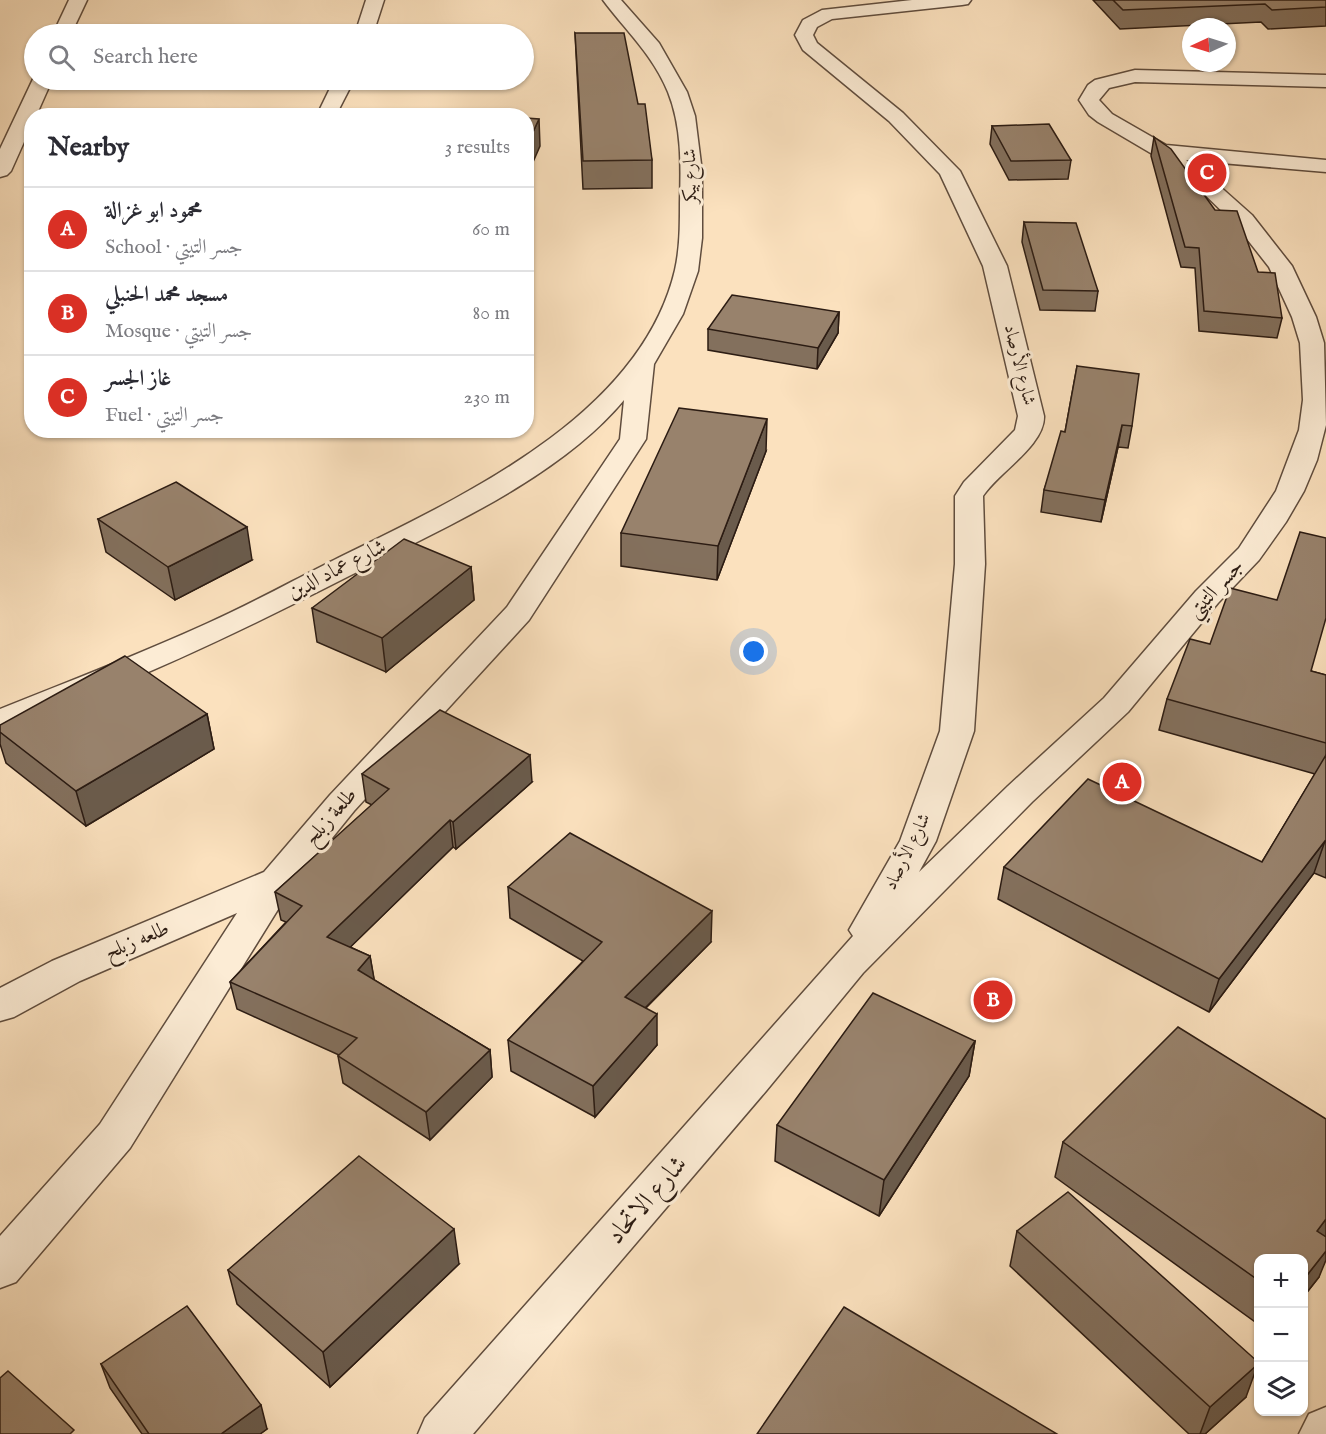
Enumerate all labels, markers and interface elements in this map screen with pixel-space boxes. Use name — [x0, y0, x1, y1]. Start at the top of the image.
north arrow — [1182, 18, 1236, 72]
search box — [24, 24, 534, 90]
icon: search — [45, 41, 78, 74]
text: Search here — [93, 43, 198, 71]
text: Nearby — [48, 131, 129, 164]
text: 3 results — [445, 135, 510, 160]
street label: شارع بيكر — [679, 148, 705, 205]
pin: C — [1188, 150, 1226, 195]
text: محمود ابو غزالة — [105, 197, 202, 225]
text: A — [61, 217, 74, 242]
text: 60 m — [472, 217, 510, 242]
text: School · جسر التيتي — [105, 235, 243, 260]
text: مسجد محمد الحنبلي — [105, 281, 228, 309]
text: B — [61, 301, 74, 326]
text: 80 m — [473, 301, 510, 326]
text: Mosque · جسر التيتي — [105, 319, 252, 344]
street label: شارع الأرصاد — [996, 321, 1043, 408]
text: غاز الجسر — [105, 365, 171, 393]
text: C — [60, 385, 75, 410]
text: 230 m — [464, 385, 510, 410]
text: Fuel · جسر التيتي — [105, 403, 224, 428]
street label: شارع عماد الدين — [283, 534, 392, 609]
street label: جسر التيتي — [1182, 554, 1254, 628]
your location — [739, 637, 768, 666]
pin: A — [1102, 760, 1142, 804]
street label: طلعة زبلح — [299, 783, 366, 854]
street label: شارع الأرصاد — [877, 809, 938, 895]
street label: طلعه زبلح — [100, 915, 175, 970]
pin: B — [974, 978, 1012, 1022]
street label: شارع الاتحاد — [599, 1149, 698, 1254]
map controls — [1254, 1254, 1308, 1416]
button: + — [1254, 1254, 1308, 1308]
button: − — [1254, 1308, 1308, 1362]
button: layers — [1254, 1362, 1308, 1416]

